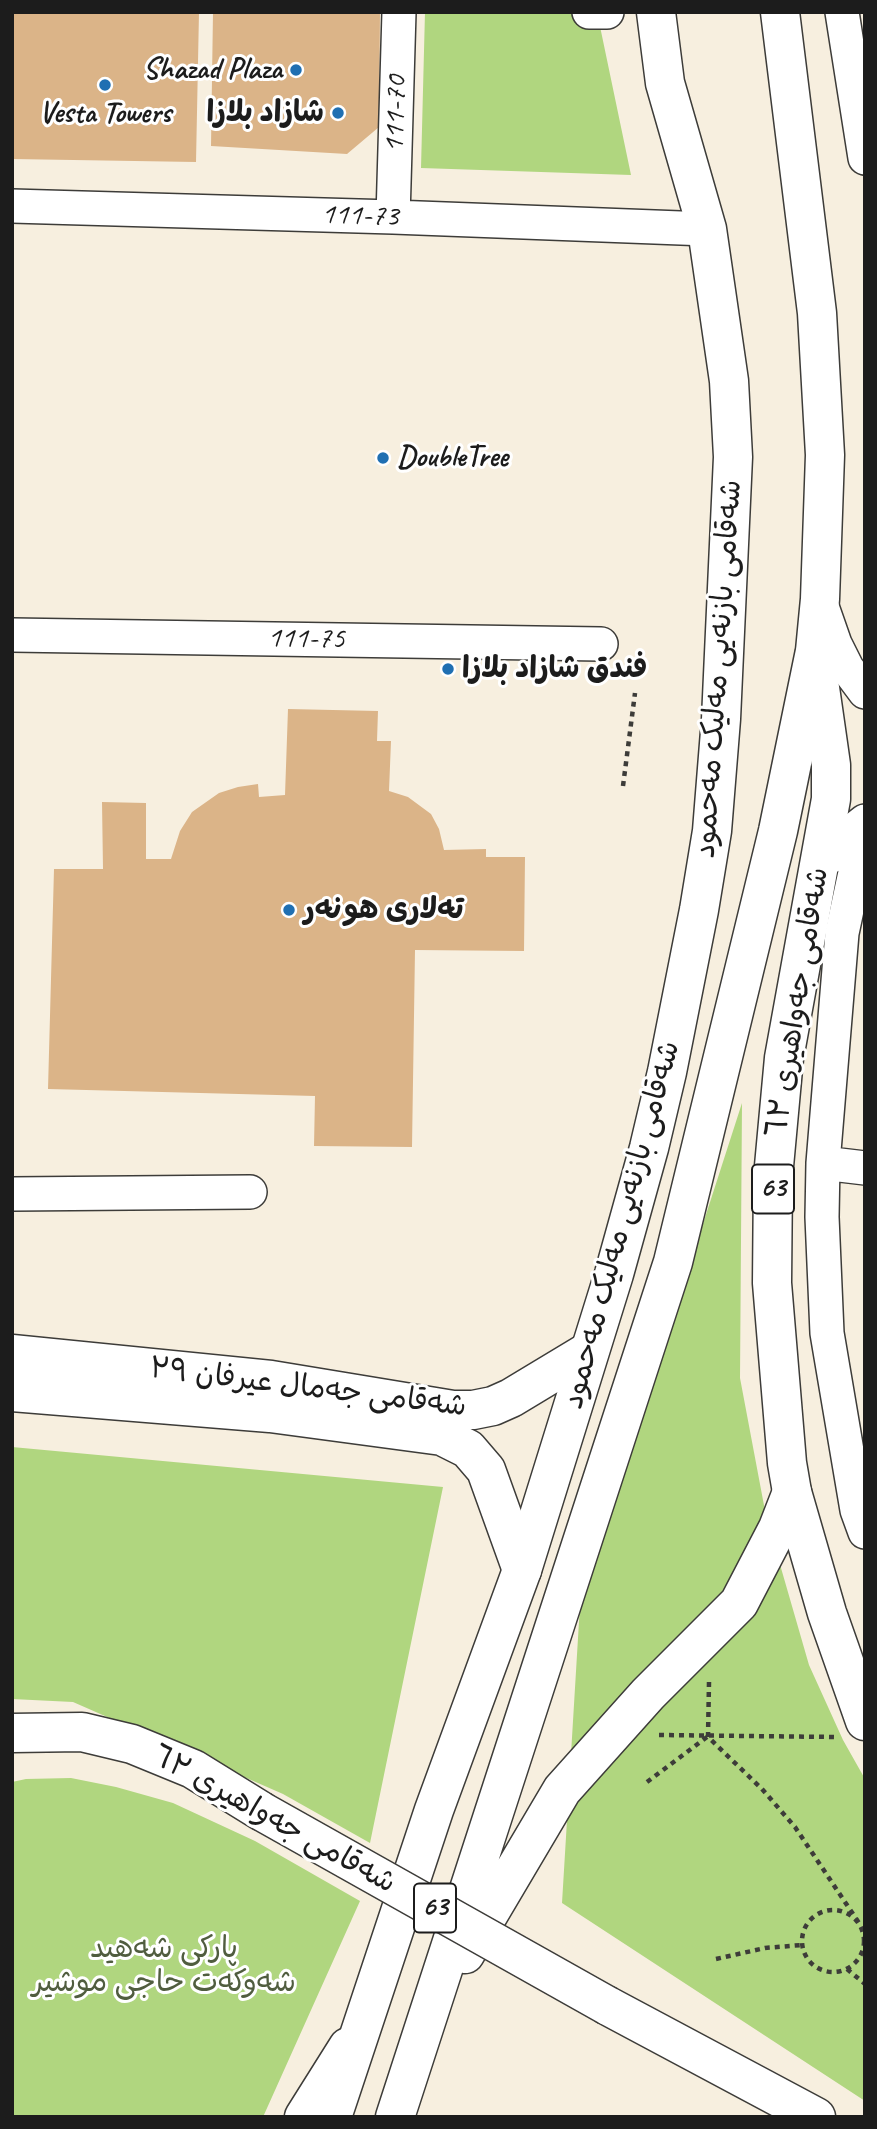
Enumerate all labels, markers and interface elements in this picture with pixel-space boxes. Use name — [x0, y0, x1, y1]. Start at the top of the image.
place label: Shazad Plaza — [143, 52, 282, 88]
marker: Shazad Plaza — [288, 62, 304, 78]
street label: 111-70 — [377, 75, 415, 153]
marker: Vesta Towers — [97, 77, 113, 93]
place label: شازاد بلازا — [207, 95, 324, 131]
place label: Vesta Towers — [39, 96, 171, 132]
marker: شازاد بلازا — [330, 105, 346, 121]
street label: 111-73 — [321, 197, 399, 235]
place label: DoubleTree — [397, 440, 508, 476]
marker: DoubleTree — [375, 450, 391, 466]
street label: شەقامی بازنەیی مەلیک مەحمود — [688, 478, 750, 860]
street label: 111-75 — [267, 620, 345, 658]
place label: فندق شازاد بلازا — [462, 651, 647, 687]
marker: فندق شازاد بلازا — [440, 661, 456, 677]
street label: شەقامی جەواهیری ٦٣ — [759, 865, 837, 1139]
place label: تەلاری هونەر — [303, 892, 464, 928]
marker: تەلاری هونەر — [281, 902, 297, 918]
street label: شەقامی بازنەیی مەلیک مەحمود — [556, 1037, 688, 1413]
road number: 63 — [752, 1164, 794, 1214]
street label: شەقامی جەمال عیرفان ٣٩ — [147, 1351, 469, 1425]
street label: شەقامی جەواهیری ٦٣ — [146, 1738, 402, 1902]
road number: 63 — [414, 1884, 456, 1932]
park label: پارکی شەهید شەوکەت حاجی موشیر — [32, 1931, 296, 2002]

